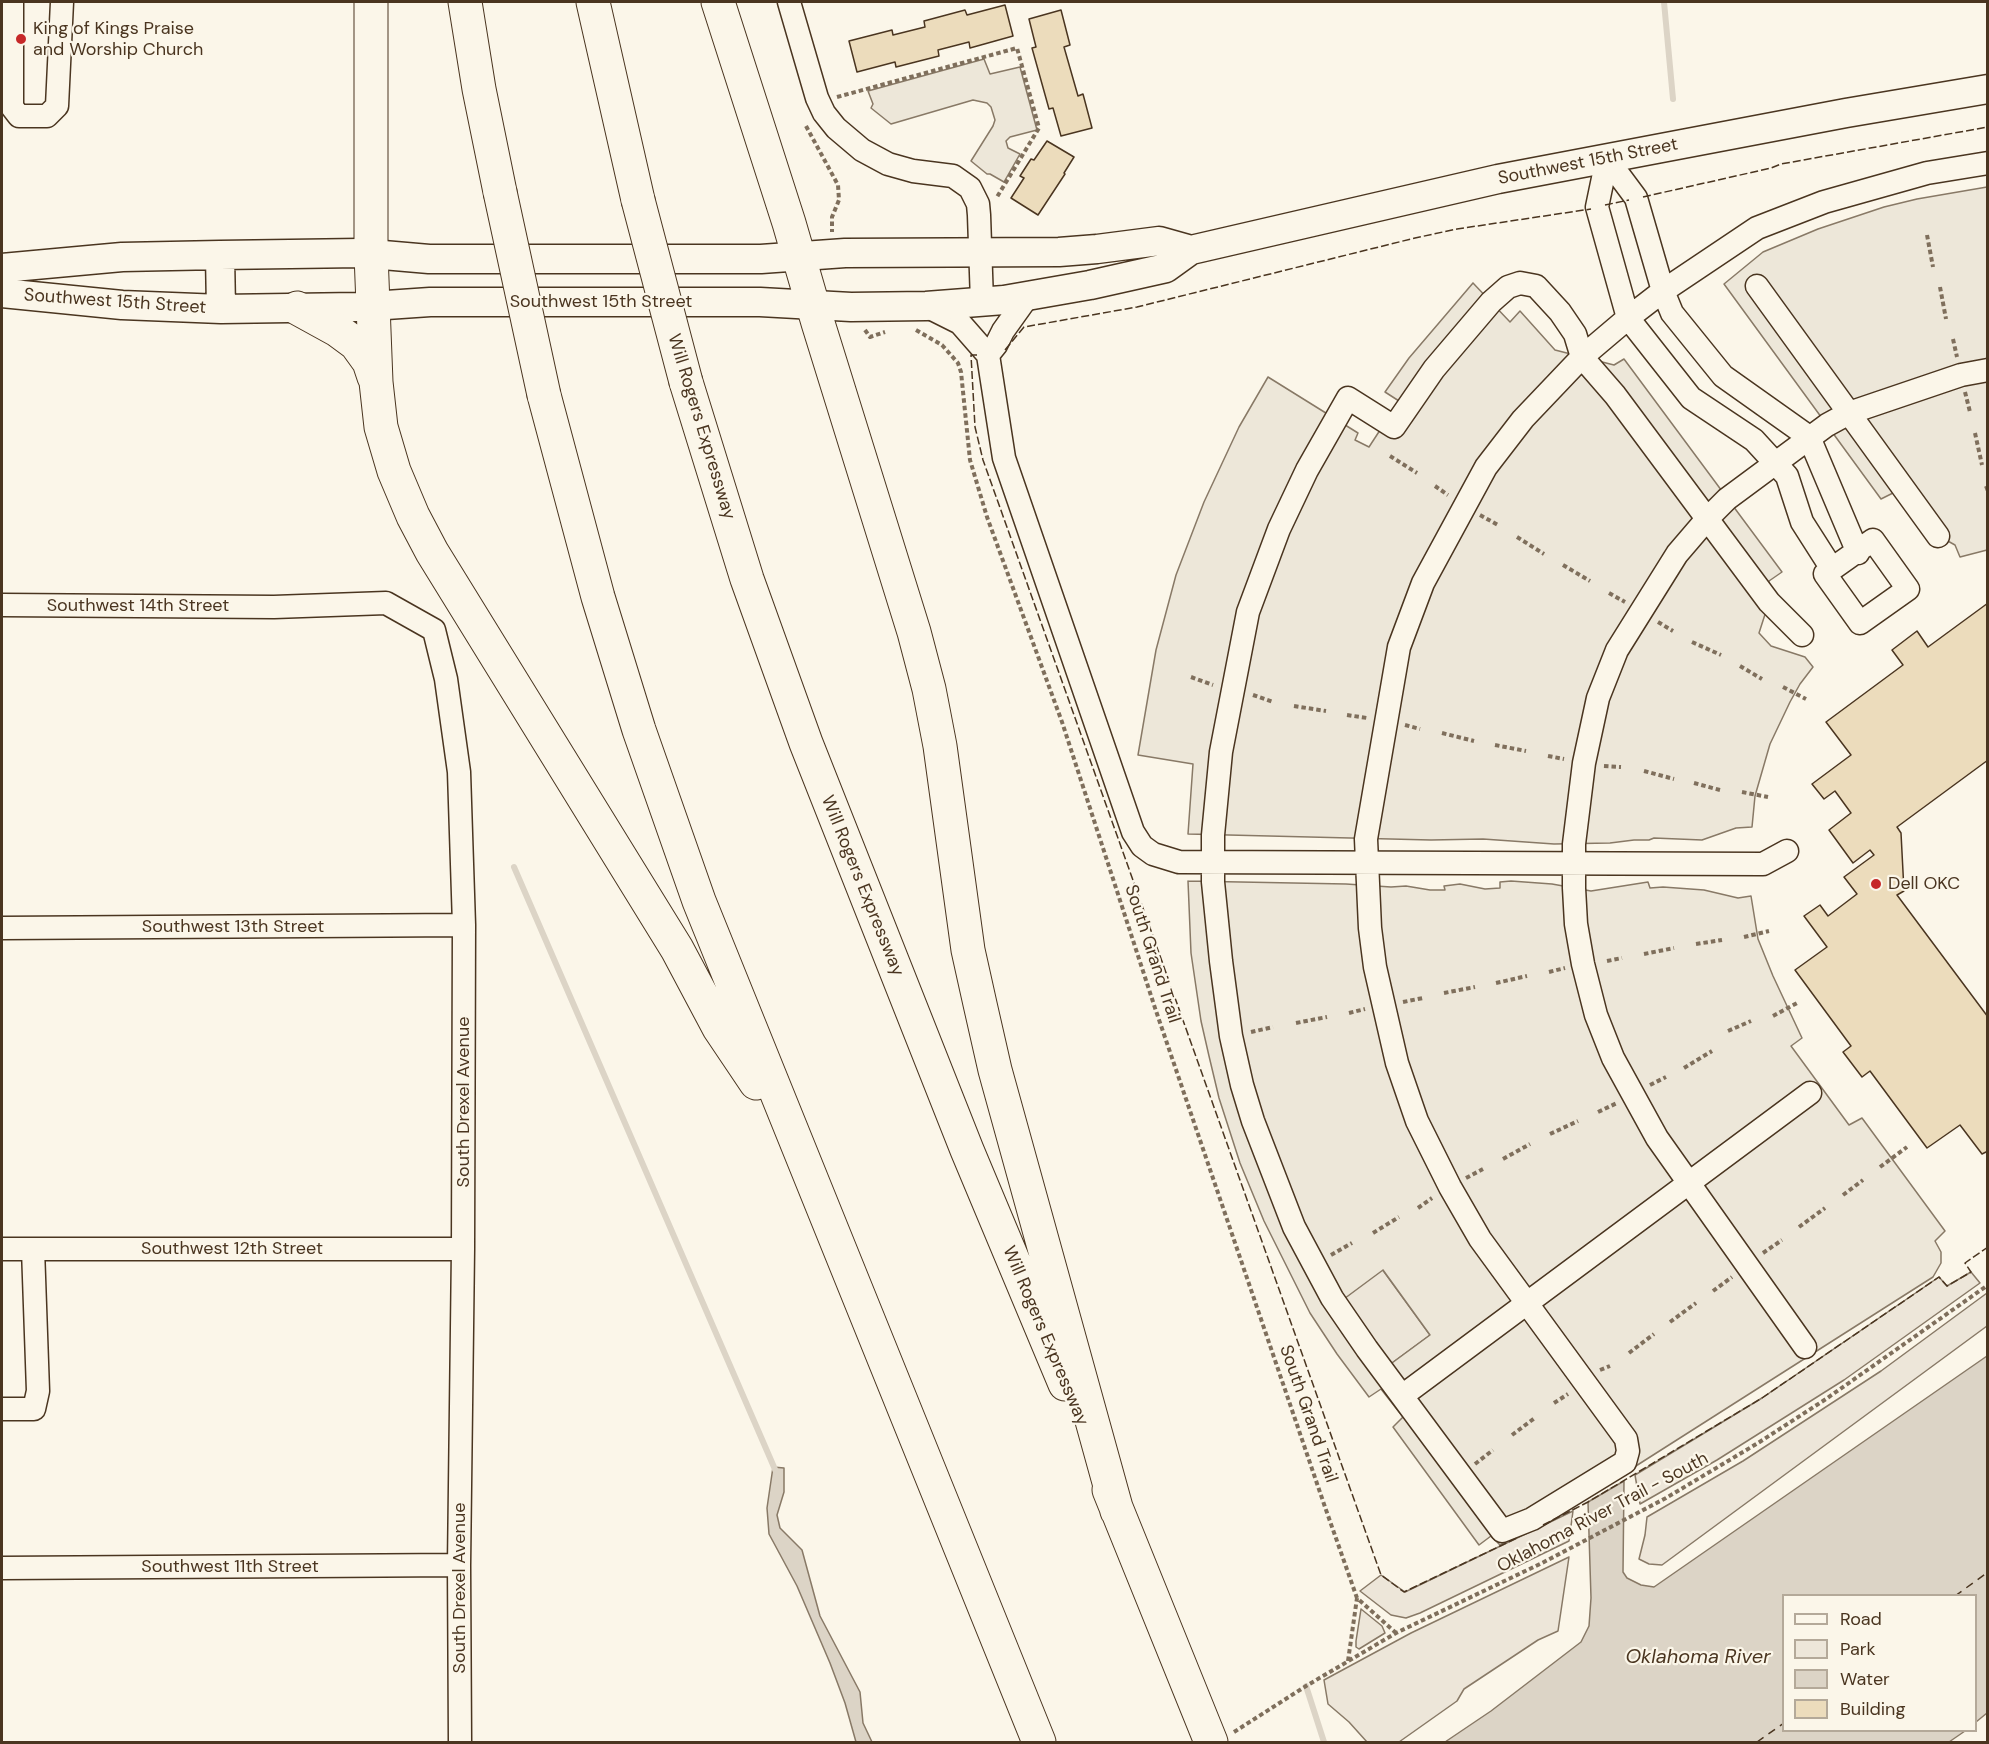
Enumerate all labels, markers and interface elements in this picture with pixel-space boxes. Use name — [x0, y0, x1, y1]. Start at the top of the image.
place label: King of Kings Praise and Worship Church — [33, 18, 203, 60]
marker: King of Kings Praise and Worship Church — [14, 32, 28, 46]
street label: Southwest 15th Street — [1496, 134, 1680, 190]
street label: Southwest 15th Street — [23, 285, 207, 319]
street label: Southwest 15th Street — [510, 291, 692, 313]
street label: Will Rogers Expressway — [662, 332, 740, 522]
street label: Southwest 14th Street — [47, 595, 229, 617]
street label: Will Rogers Expressway — [816, 792, 908, 980]
place label: Dell OKC — [1888, 873, 1960, 895]
marker: Dell OKC — [1869, 877, 1883, 891]
street label: South Grand Trail — [1119, 882, 1185, 1026]
street label: Southwest 13th Street — [142, 916, 324, 938]
street label: South Drexel Avenue — [453, 1017, 475, 1187]
street label: Southwest 12th Street — [141, 1238, 323, 1260]
street label: Will Rogers Expressway — [997, 1243, 1093, 1429]
street label: South Grand Trail — [1274, 1342, 1342, 1486]
street label: Oklahoma River Trail - South — [1494, 1448, 1712, 1578]
street label: South Drexel Avenue — [449, 1503, 471, 1673]
street label: Southwest 11th Street — [141, 1556, 319, 1578]
legend — [1782, 1594, 1977, 1732]
text: Road — [1840, 1607, 1882, 1631]
text: Park — [1840, 1637, 1876, 1661]
water label: Oklahoma River — [1625, 1646, 1771, 1670]
text: Water — [1840, 1667, 1890, 1691]
text: Building — [1840, 1697, 1905, 1721]

